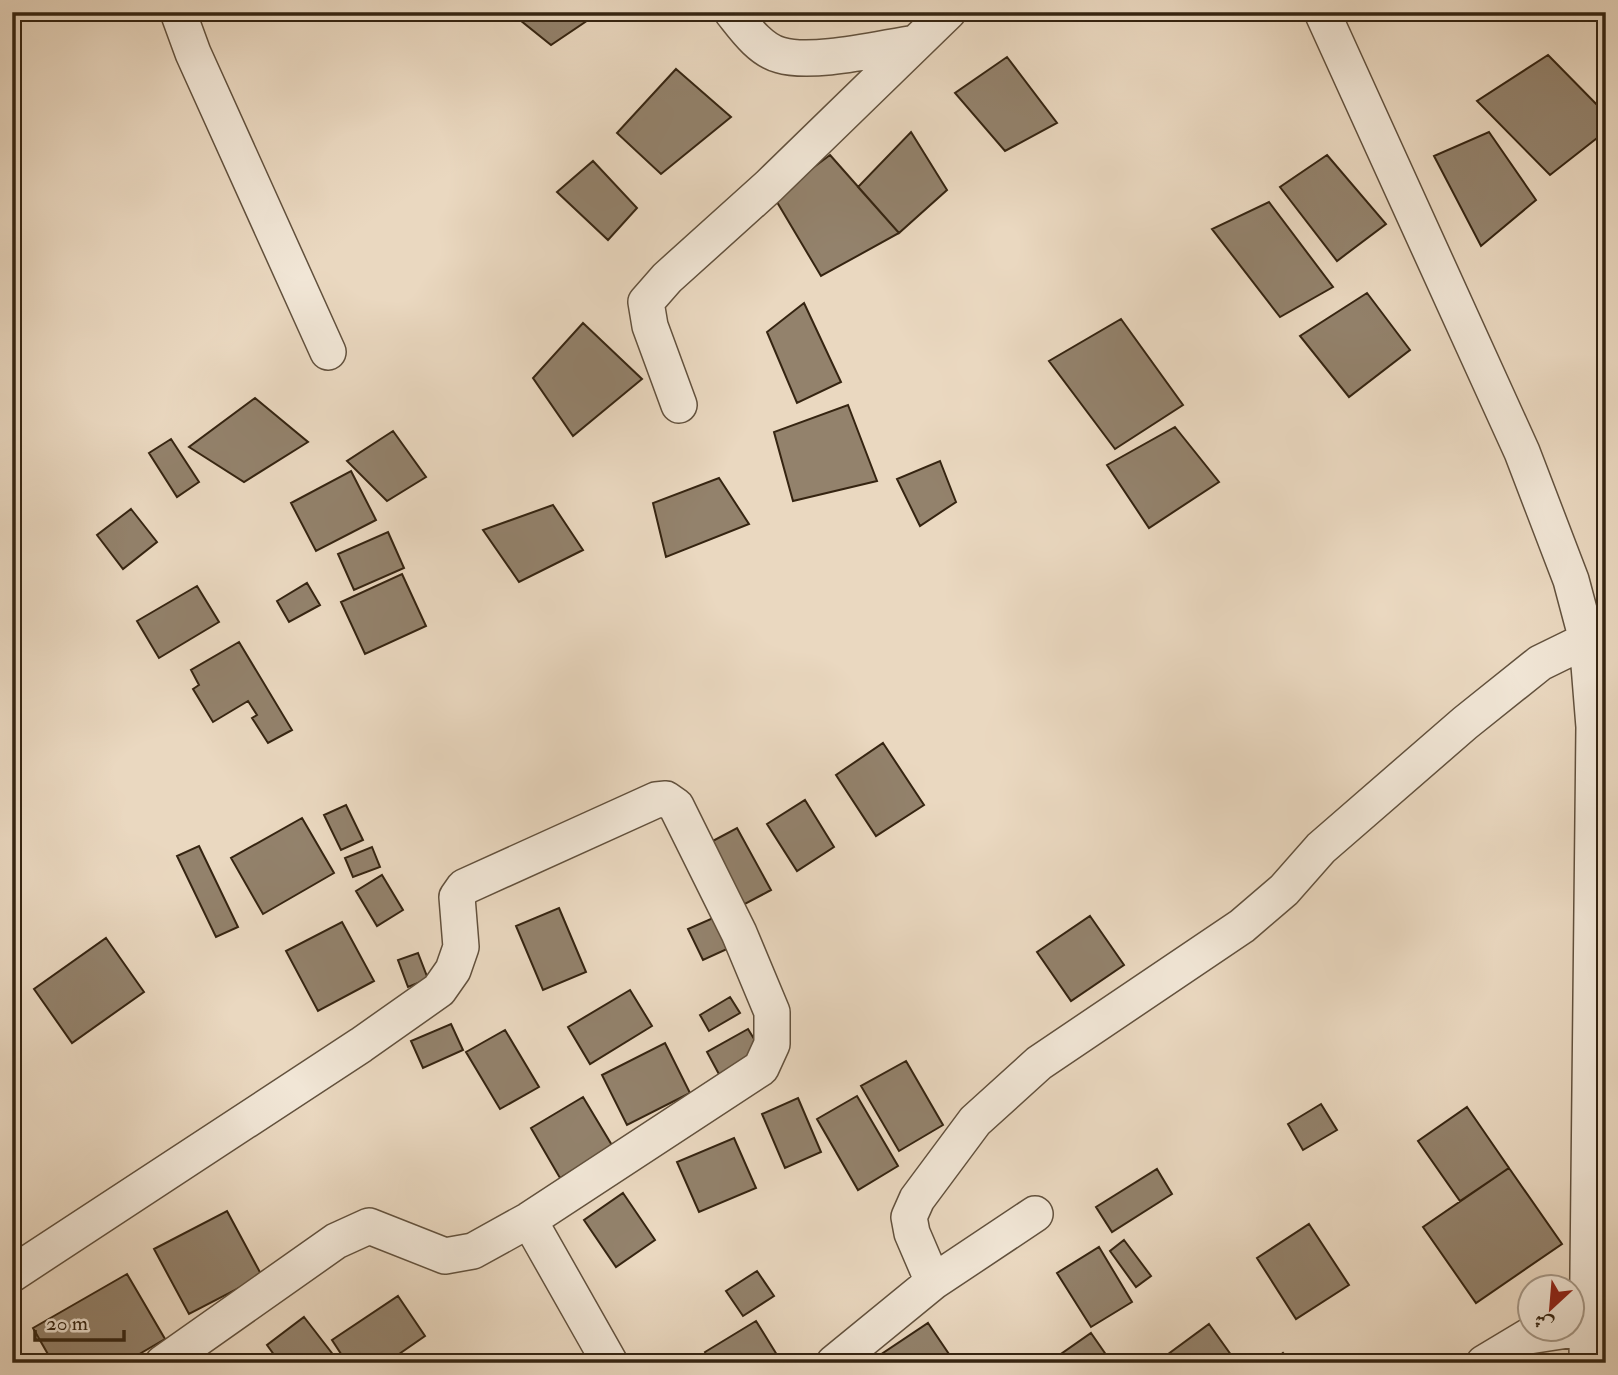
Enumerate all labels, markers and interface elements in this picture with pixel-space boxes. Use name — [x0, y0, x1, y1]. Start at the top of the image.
north arrow — [1516, 1274, 1586, 1344]
scale bar — [35, 1298, 124, 1342]
text: ش — [1530, 1307, 1558, 1337]
text: 20 m — [46, 1310, 88, 1337]

